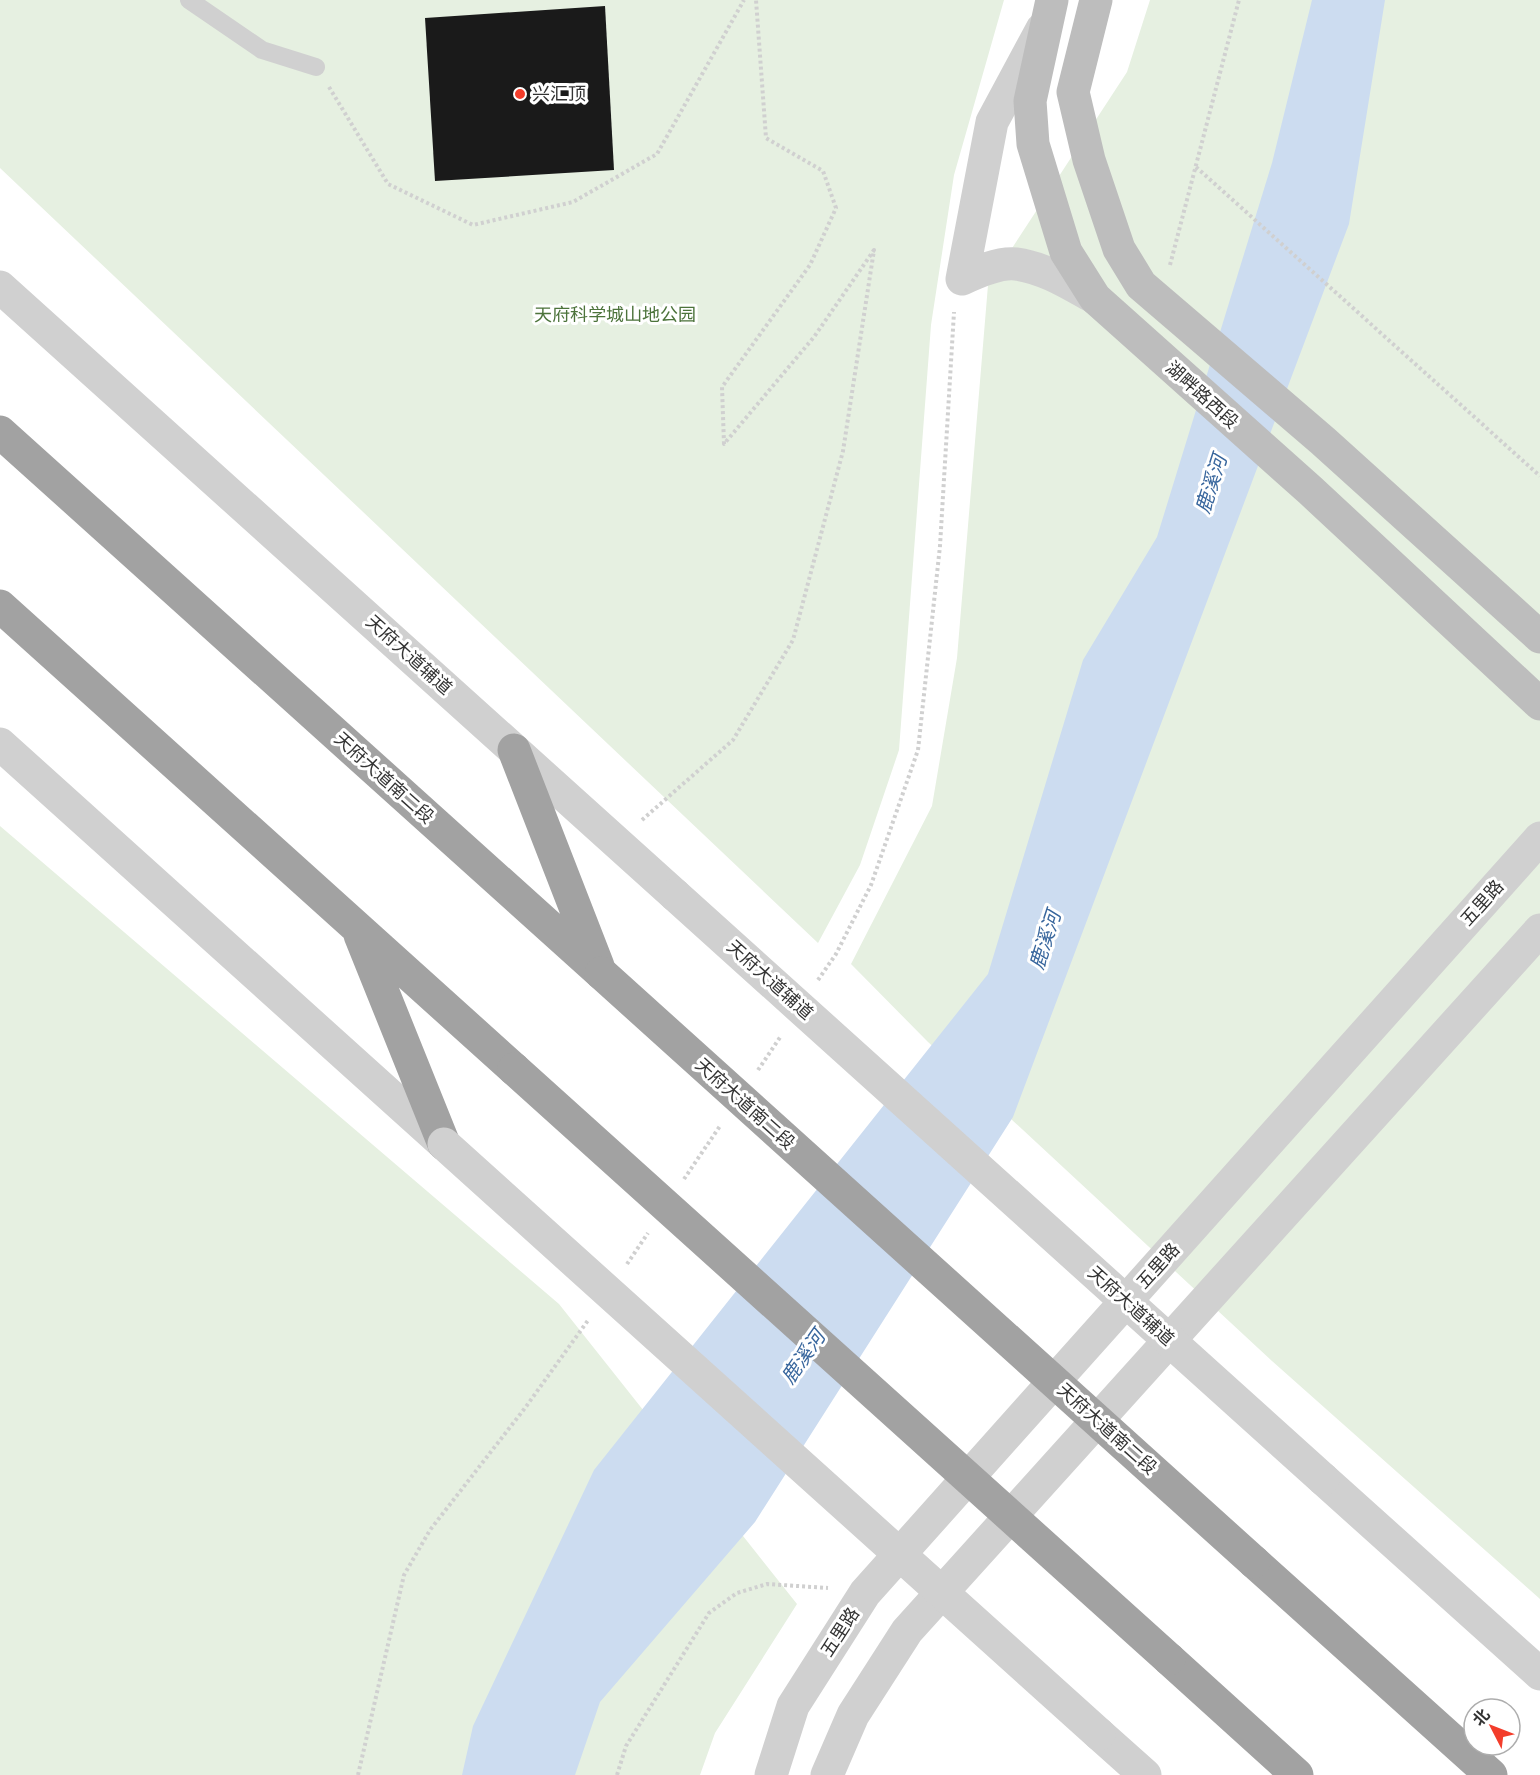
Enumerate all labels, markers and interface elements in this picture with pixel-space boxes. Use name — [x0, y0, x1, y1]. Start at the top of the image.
place label: 兴汇顶 — [532, 82, 586, 104]
marker: 兴汇顶 — [513, 87, 527, 101]
park label: 天府科学城山地公园 — [534, 303, 696, 325]
street label: 湖畔路西段 — [1162, 356, 1243, 433]
water label: 鹿溪河 — [1189, 448, 1232, 516]
street label: 天府大道辅道 — [362, 610, 457, 699]
street label: 天府大道南二段 — [330, 727, 439, 828]
street label: 五里路 — [1455, 875, 1507, 930]
water label: 鹿溪河 — [1023, 904, 1066, 972]
street label: 天府大道辅道 — [723, 935, 818, 1024]
street label: 天府大道南二段 — [691, 1053, 800, 1154]
street label: 五里路 — [1131, 1238, 1183, 1293]
street label: 天府大道辅道 — [1084, 1261, 1179, 1350]
water label: 鹿溪河 — [775, 1322, 832, 1388]
street label: 天府大道南二段 — [1053, 1378, 1162, 1479]
street label: 五里路 — [815, 1603, 863, 1660]
north arrow — [1462, 1697, 1522, 1757]
text: 北 — [1468, 1704, 1493, 1729]

